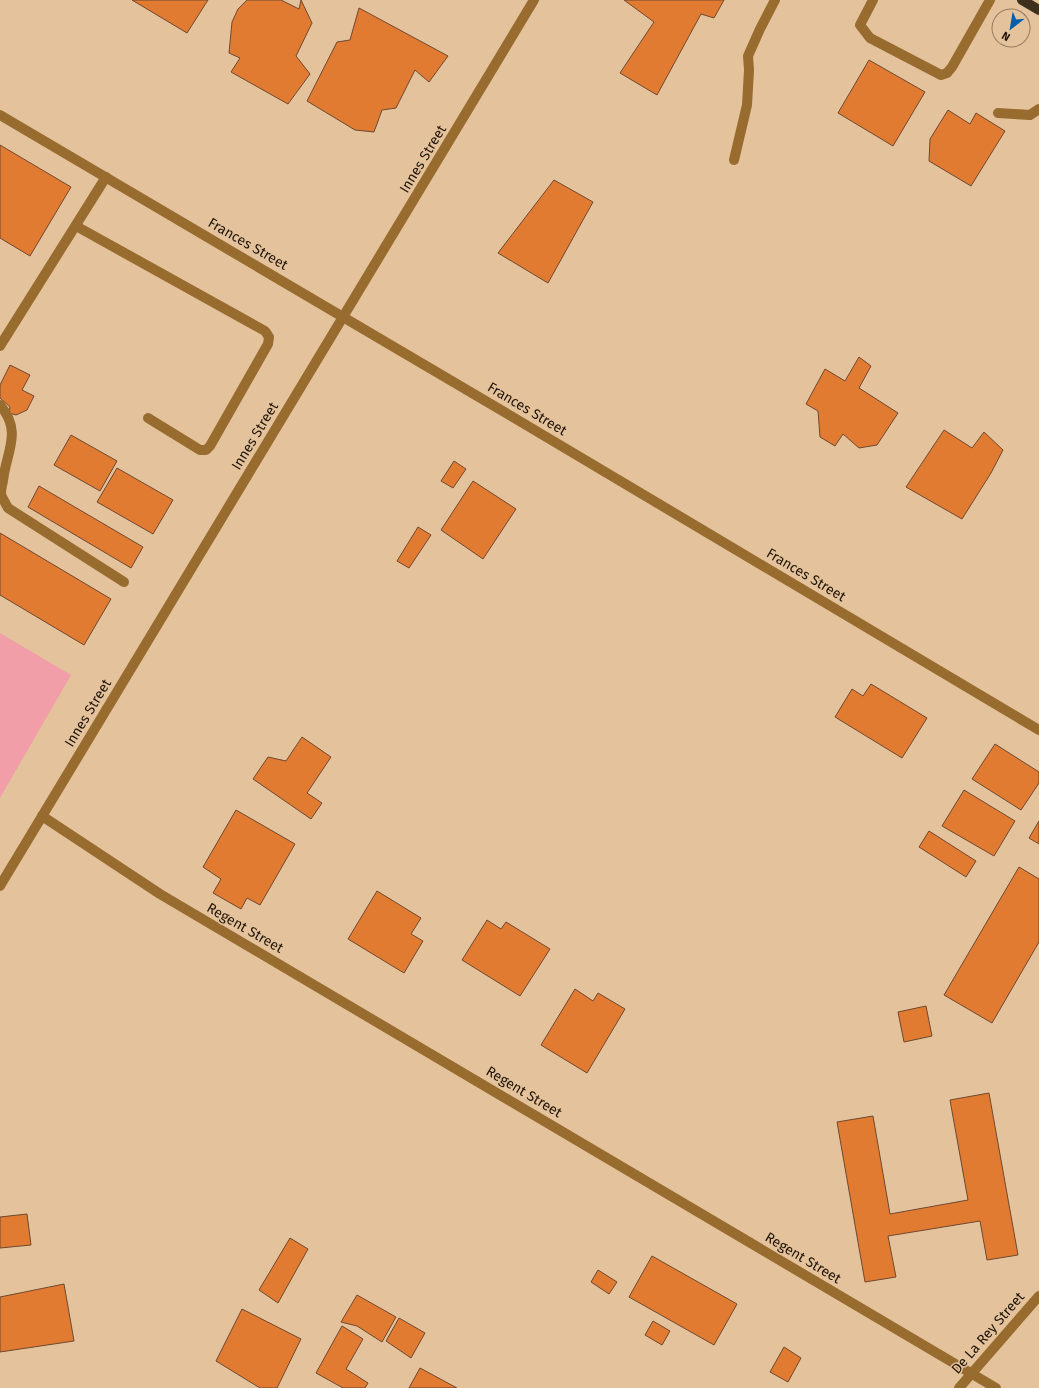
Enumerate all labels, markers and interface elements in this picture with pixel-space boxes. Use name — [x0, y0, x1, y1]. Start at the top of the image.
north arrow — [991, 8, 1031, 48]
text: N — [1000, 29, 1013, 44]
street label: Innes Street — [396, 121, 450, 196]
street label: Frances Street — [205, 214, 292, 274]
street label: Frances Street — [484, 379, 570, 440]
street label: Innes Street — [228, 398, 282, 473]
street label: Frances Street — [763, 545, 849, 606]
street label: Innes Street — [61, 675, 115, 750]
street label: Regent Street — [204, 899, 287, 957]
street label: Regent Street — [483, 1063, 566, 1122]
street label: Regent Street — [762, 1229, 845, 1288]
street label: De La Rey Street — [948, 1288, 1029, 1377]

